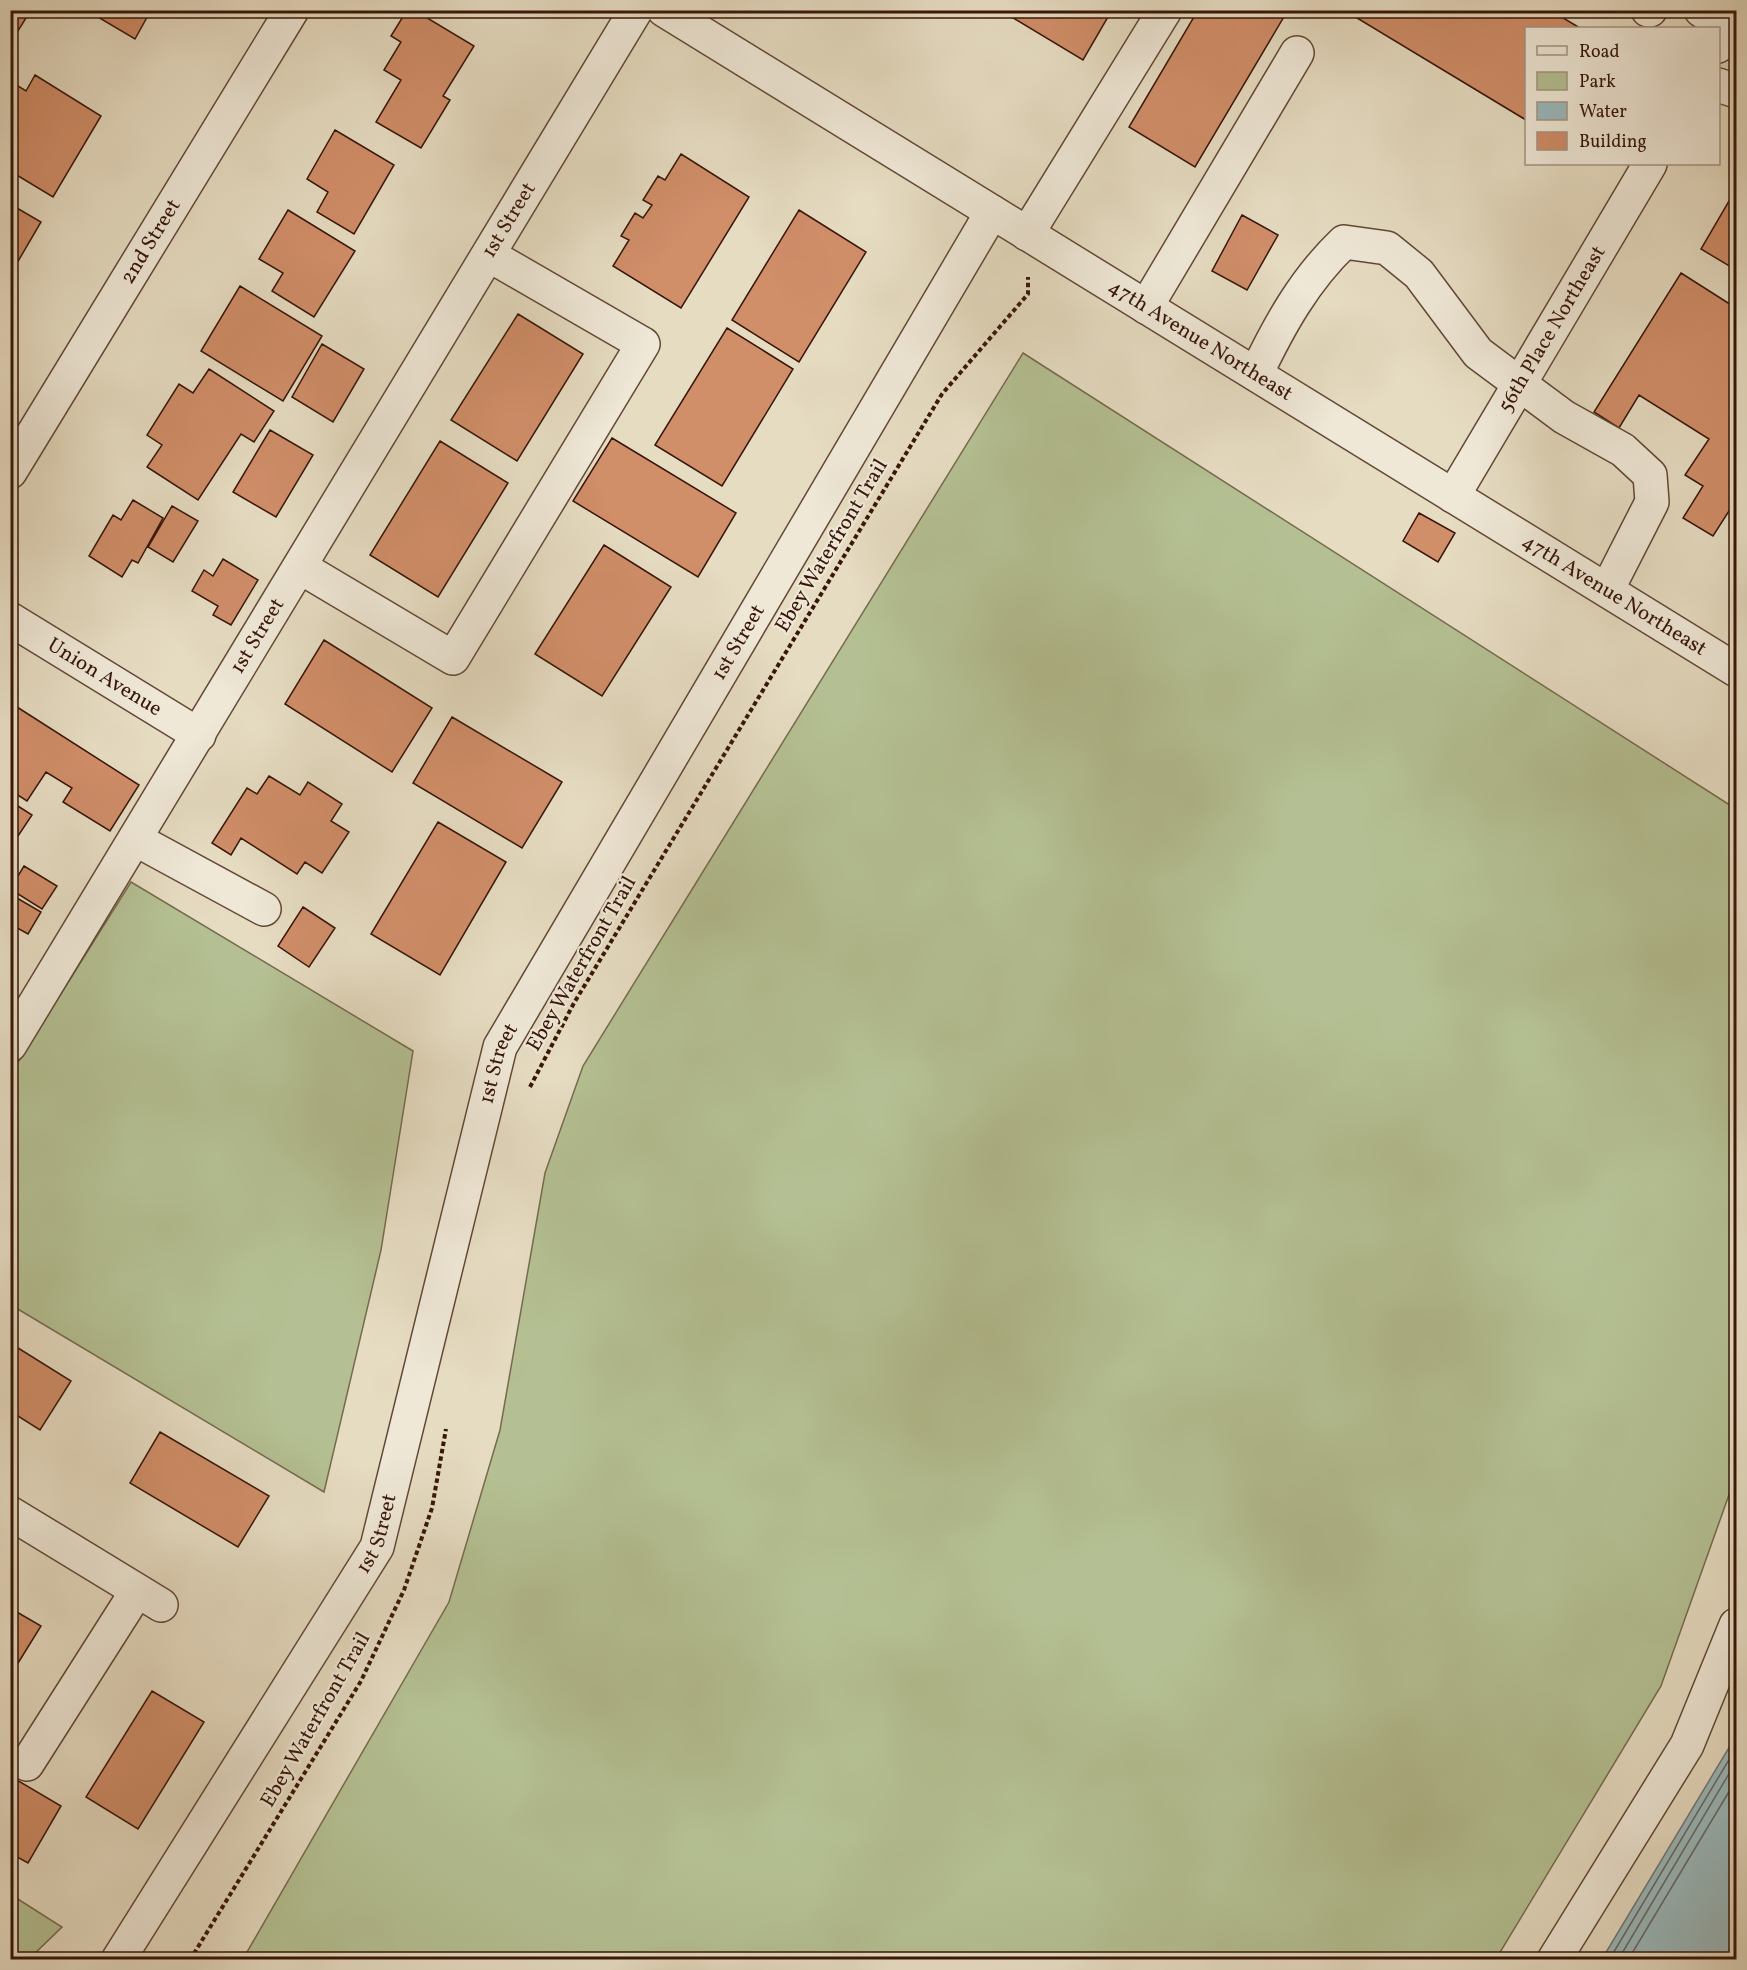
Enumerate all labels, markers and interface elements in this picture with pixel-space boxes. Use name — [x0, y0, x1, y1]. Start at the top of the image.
legend — [1525, 27, 1720, 165]
text: Road — [1579, 40, 1620, 65]
text: Park — [1579, 70, 1616, 95]
text: Water — [1579, 100, 1627, 125]
text: Building — [1579, 130, 1647, 155]
street label: 1st Street — [475, 177, 543, 264]
street label: 2nd Street — [114, 193, 188, 290]
street label: 56th Place Northeast — [1491, 240, 1613, 418]
street label: 47th Avenue Northeast — [1103, 272, 1298, 408]
street label: Ebey Waterfront Trail — [769, 454, 895, 638]
street label: 47th Avenue Northeast — [1516, 527, 1712, 663]
street label: 1st Street — [223, 593, 291, 679]
street label: 1st Street — [705, 599, 772, 686]
street label: Union Avenue — [42, 631, 168, 723]
street label: Ebey Waterfront Trail — [520, 871, 644, 1057]
street label: 1st Street — [472, 1018, 525, 1107]
street label: 1st Street — [349, 1491, 404, 1580]
street label: Ebey Waterfront Trail — [254, 1627, 378, 1813]

